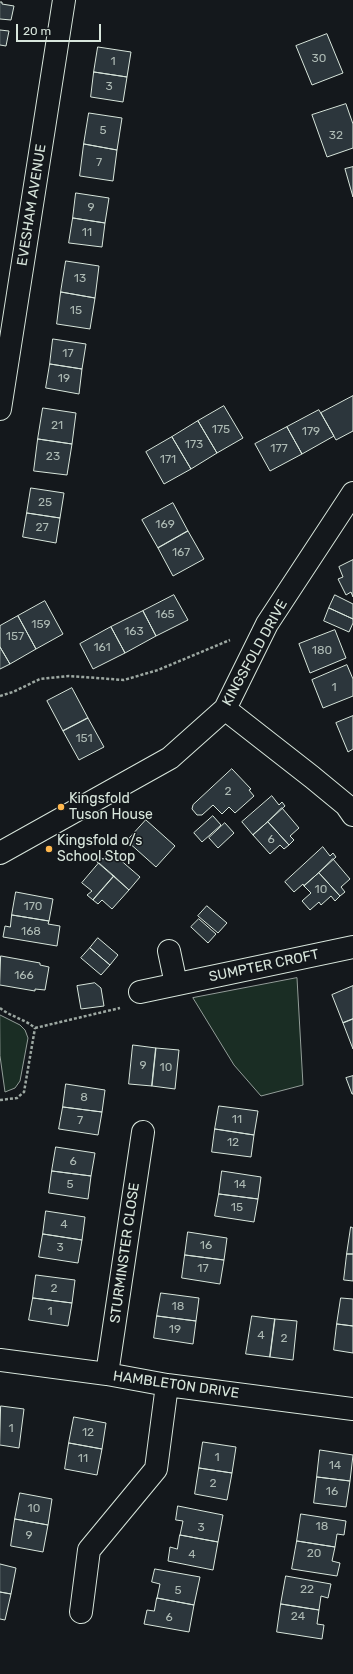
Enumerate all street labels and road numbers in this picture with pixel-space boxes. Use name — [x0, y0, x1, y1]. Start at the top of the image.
street label: EVESHAM AVENUE — [14, 143, 50, 267]
street label: KINGSFOLD DRIVE — [219, 597, 291, 709]
street label: SUMPTER CROFT — [207, 946, 321, 986]
street label: STURMINSTER CLOSE — [107, 1182, 143, 1324]
street label: HAMBLETON DRIVE — [112, 1368, 240, 1402]

